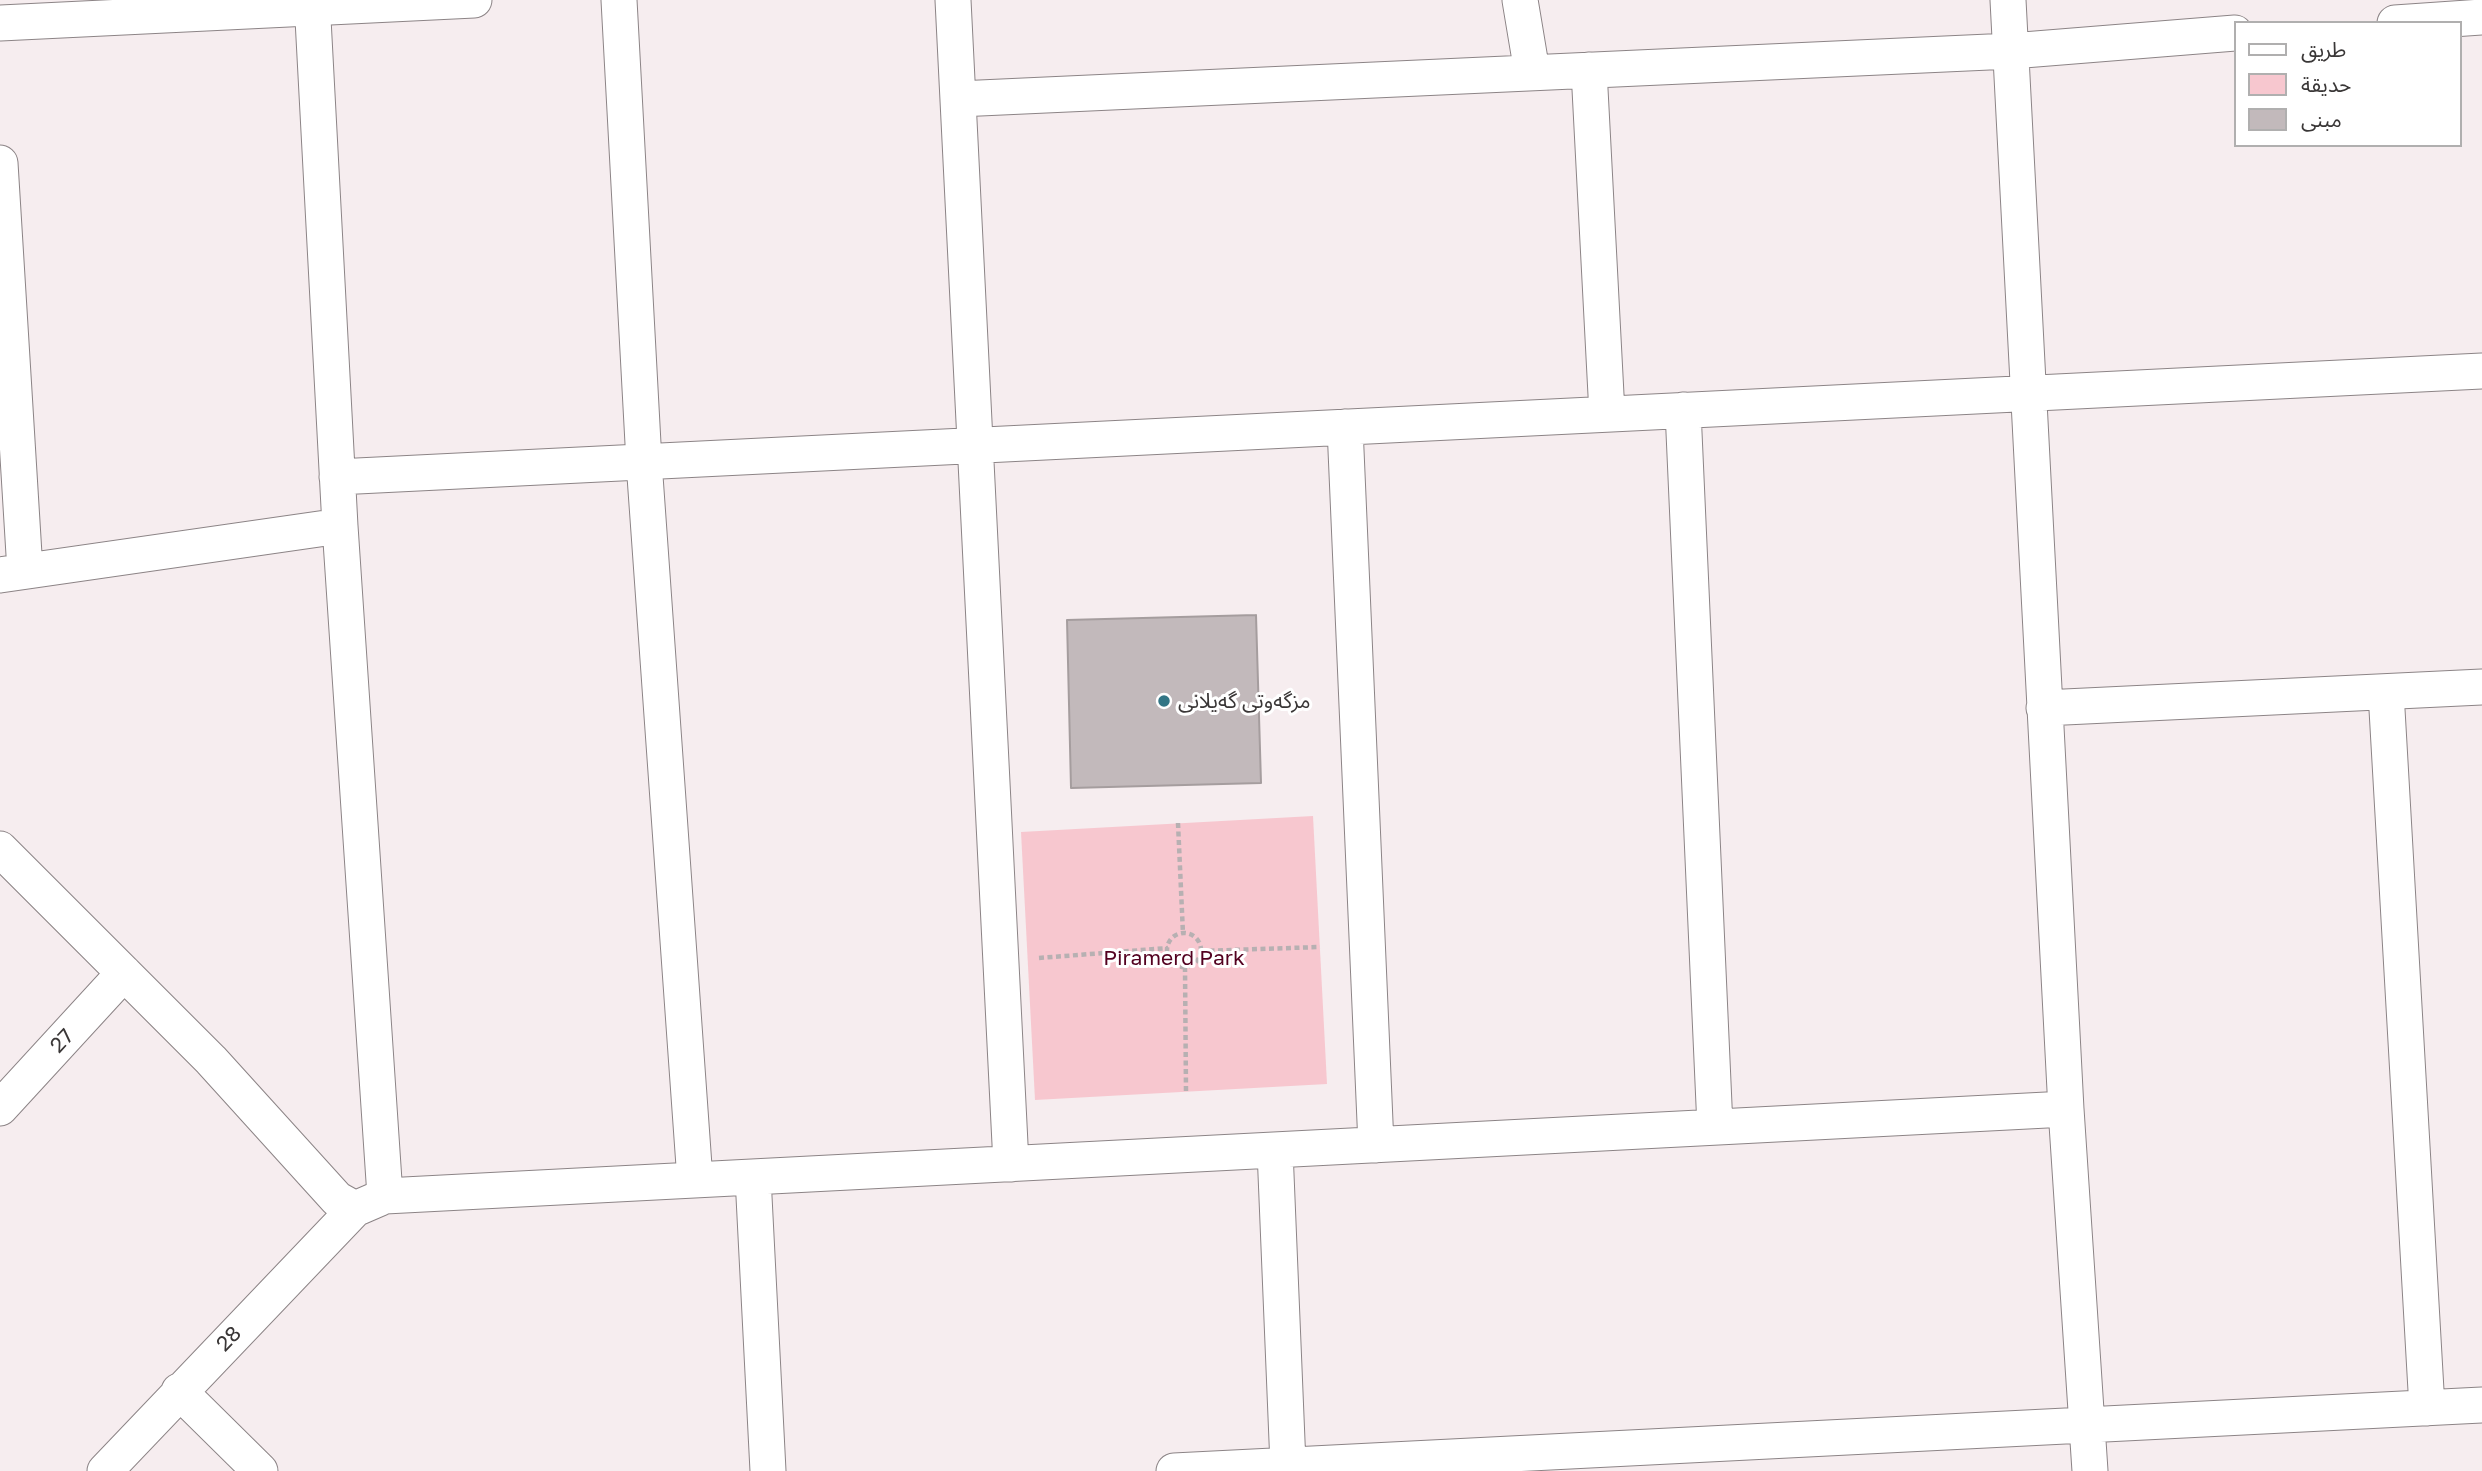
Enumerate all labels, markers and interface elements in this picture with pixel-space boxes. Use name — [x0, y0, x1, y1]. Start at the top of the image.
legend — [2234, 21, 2461, 147]
text: طريق — [2301, 36, 2346, 62]
text: حديقة — [2301, 71, 2351, 97]
text: مبنى — [2301, 106, 2342, 132]
place label: مزگەوتی گەیلانی — [1178, 688, 1311, 714]
marker: مزگەوتی گەیلانی — [1156, 693, 1172, 709]
park label: Piramerd Park — [1103, 945, 1245, 971]
street label: 27 — [45, 1024, 79, 1058]
street label: 28 — [211, 1321, 247, 1357]

